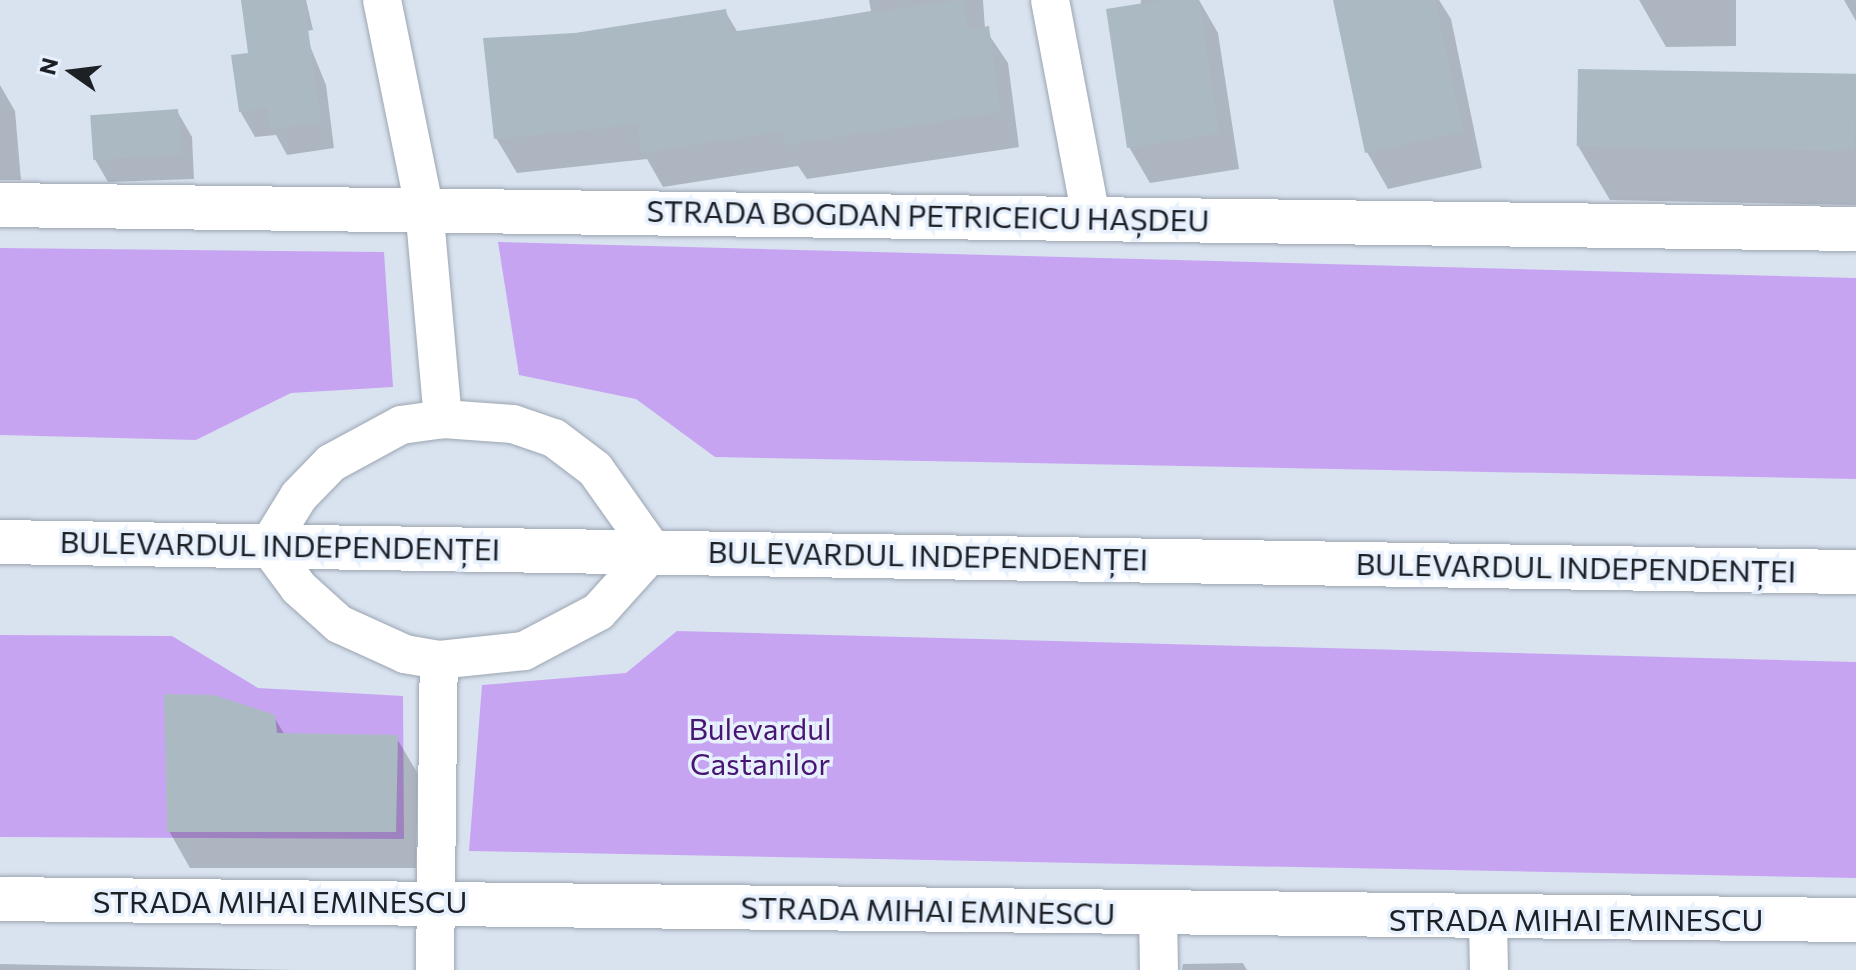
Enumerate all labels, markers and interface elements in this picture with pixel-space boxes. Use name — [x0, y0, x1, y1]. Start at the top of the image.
north arrow — [32, 32, 112, 112]
text: N — [33, 55, 63, 77]
street label: STRADA BOGDAN PETRICEICU HAȘDEU — [646, 192, 1210, 238]
street label: BULEVARDUL INDEPENDENȚEI — [59, 523, 501, 567]
street label: BULEVARDUL INDEPENDENȚEI — [707, 533, 1149, 577]
street label: BULEVARDUL INDEPENDENȚEI — [1355, 545, 1797, 589]
park label: Bulevardul Castanilor — [688, 710, 832, 780]
street label: STRADA MIHAI EMINESCU — [93, 883, 467, 919]
street label: STRADA MIHAI EMINESCU — [740, 889, 1116, 931]
street label: STRADA MIHAI EMINESCU — [1389, 901, 1763, 937]

